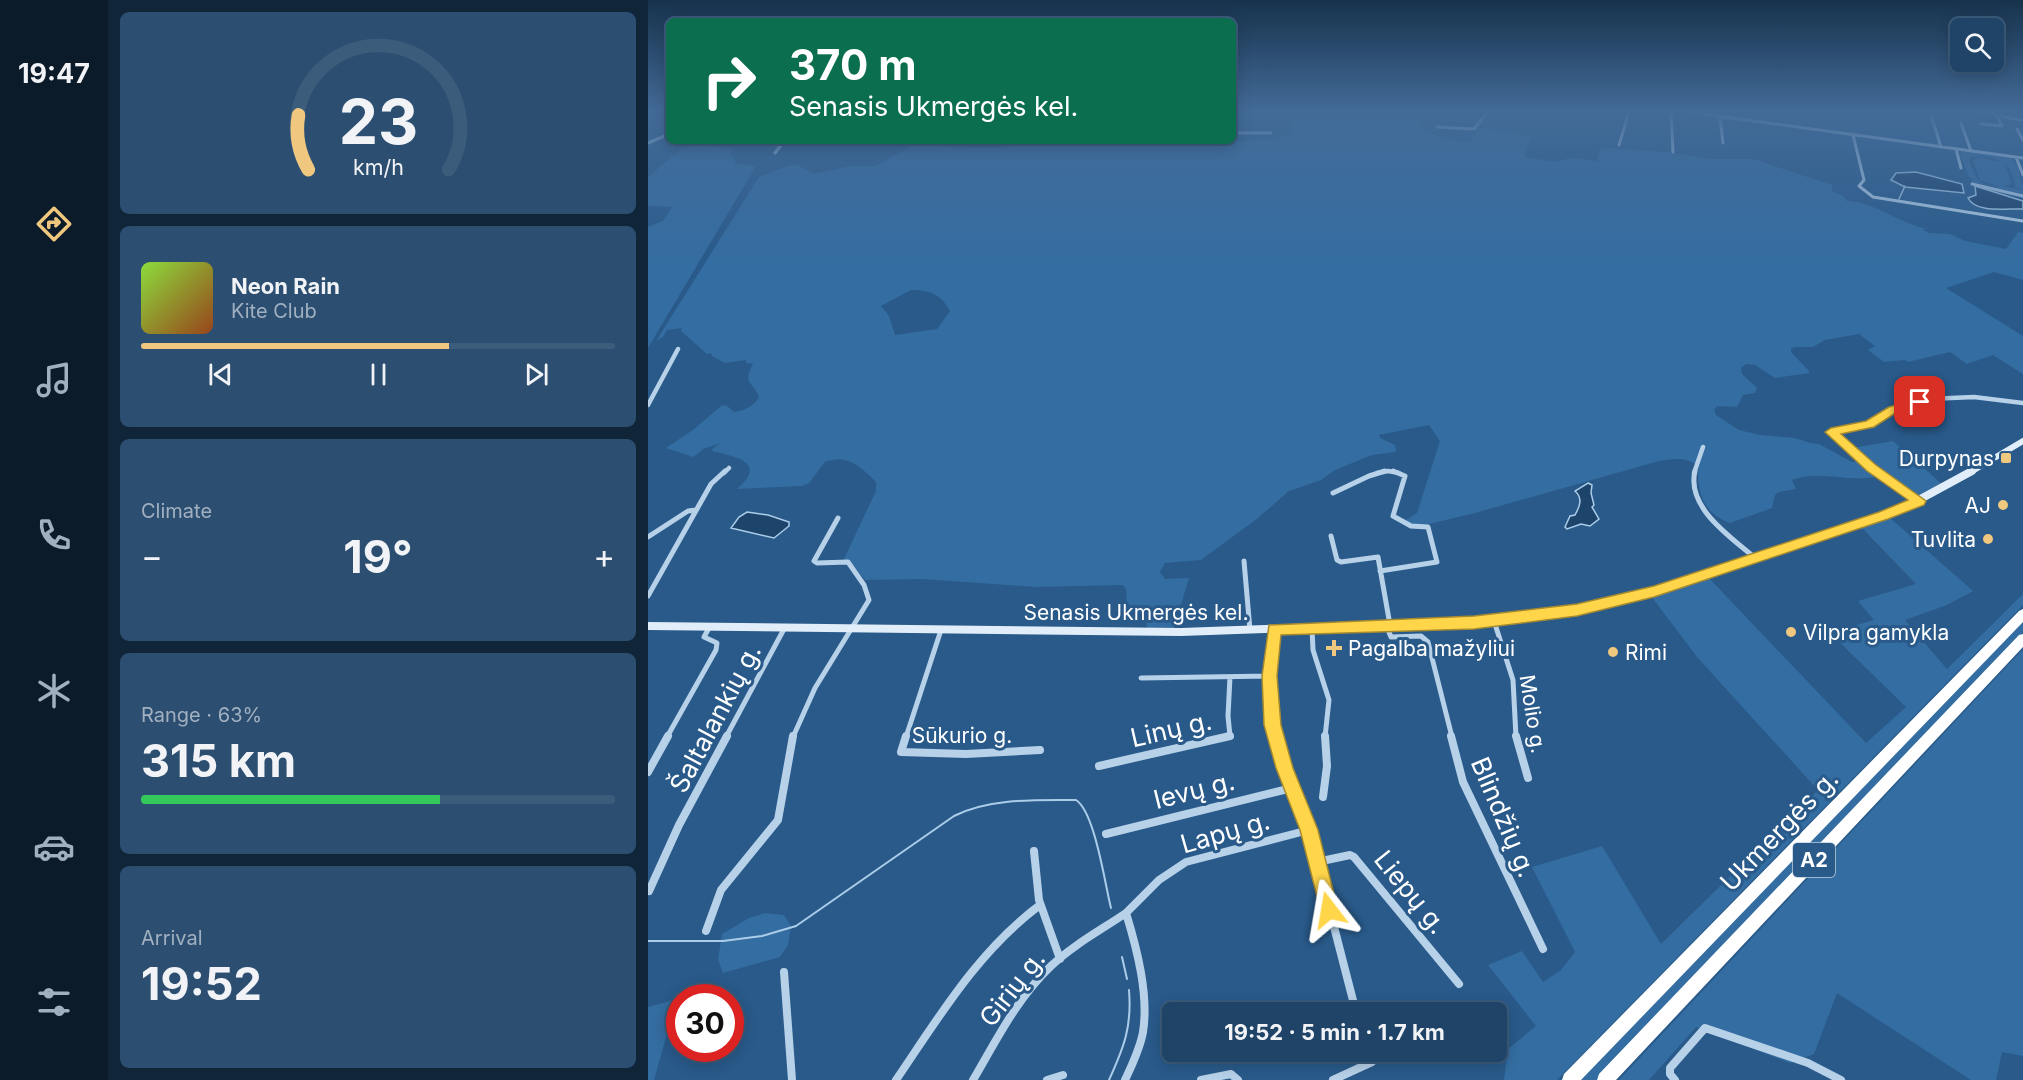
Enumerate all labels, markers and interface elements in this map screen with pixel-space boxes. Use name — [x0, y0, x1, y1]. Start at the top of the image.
map controls — [1950, 18, 2004, 72]
button: search — [1950, 18, 2004, 72]
text: 370 m — [789, 39, 916, 90]
icon: right — [690, 42, 768, 120]
text: 19:47 — [18, 57, 90, 90]
text: 23 — [338, 84, 418, 159]
text: Senasis Ukmergės kel. — [789, 90, 1078, 123]
text: km/h — [353, 154, 403, 180]
icon: directions — [33, 203, 75, 245]
text: Neon Rain — [231, 273, 340, 299]
text: Kite Club — [231, 299, 317, 323]
icon: previous — [204, 358, 237, 391]
icon: pause — [362, 358, 395, 391]
icon: next — [520, 358, 553, 391]
icon: music — [33, 359, 75, 401]
pin — [1894, 376, 1945, 427]
icon: arrive — [1903, 385, 1936, 418]
place label: Durpynas — [1899, 446, 1994, 471]
marker: Durpynas — [1999, 451, 2013, 465]
place label: AJ — [1965, 493, 1991, 518]
marker: AJ — [1996, 498, 2010, 512]
text: Climate — [141, 499, 212, 523]
icon: phone — [33, 514, 75, 556]
place label: Tuvlita — [1911, 527, 1976, 552]
text: 19° — [343, 529, 413, 584]
marker: Tuvlita — [1981, 532, 1995, 546]
text: − — [141, 536, 163, 576]
text: + — [593, 536, 615, 576]
street label: Senasis Ukmergės kel. — [1024, 600, 1248, 625]
place label: Vilpra gamykla — [1803, 620, 1949, 645]
marker: Vilpra gamykla — [1784, 625, 1798, 639]
place label: Pagalba mažyliui — [1348, 636, 1515, 661]
street label: Šaltalankių g. — [663, 638, 767, 798]
marker: Pagalba mažyliui — [1325, 639, 1343, 657]
place label: Rimi — [1625, 640, 1667, 665]
marker: Rimi — [1606, 645, 1620, 659]
icon: climate — [33, 670, 75, 712]
street label: Molio g. — [1514, 673, 1552, 755]
text: Range · 63% — [141, 703, 262, 727]
street label: Linų g. — [1127, 705, 1215, 753]
street label: Sūkurio g. — [912, 723, 1012, 748]
text: 315 km — [141, 733, 296, 788]
street label: Blindžių g. — [1465, 752, 1543, 882]
street label: Ukmergės g. — [1713, 763, 1845, 897]
street label: Ievų g. — [1150, 765, 1238, 815]
street label: Lapų g. — [1177, 805, 1273, 859]
icon: car — [33, 826, 75, 868]
road number: A2 — [1793, 843, 1835, 877]
street label: Liepų g. — [1368, 844, 1454, 940]
position arrow — [1297, 878, 1361, 942]
text: Arrival — [141, 926, 203, 950]
street label: Girių g. — [973, 944, 1051, 1032]
text: 19:52 — [141, 956, 262, 1011]
icon: filters — [33, 981, 75, 1023]
speed limit sign: 30 — [666, 984, 744, 1062]
text: 19:52 · 5 min · 1.7 km — [1224, 1019, 1445, 1045]

